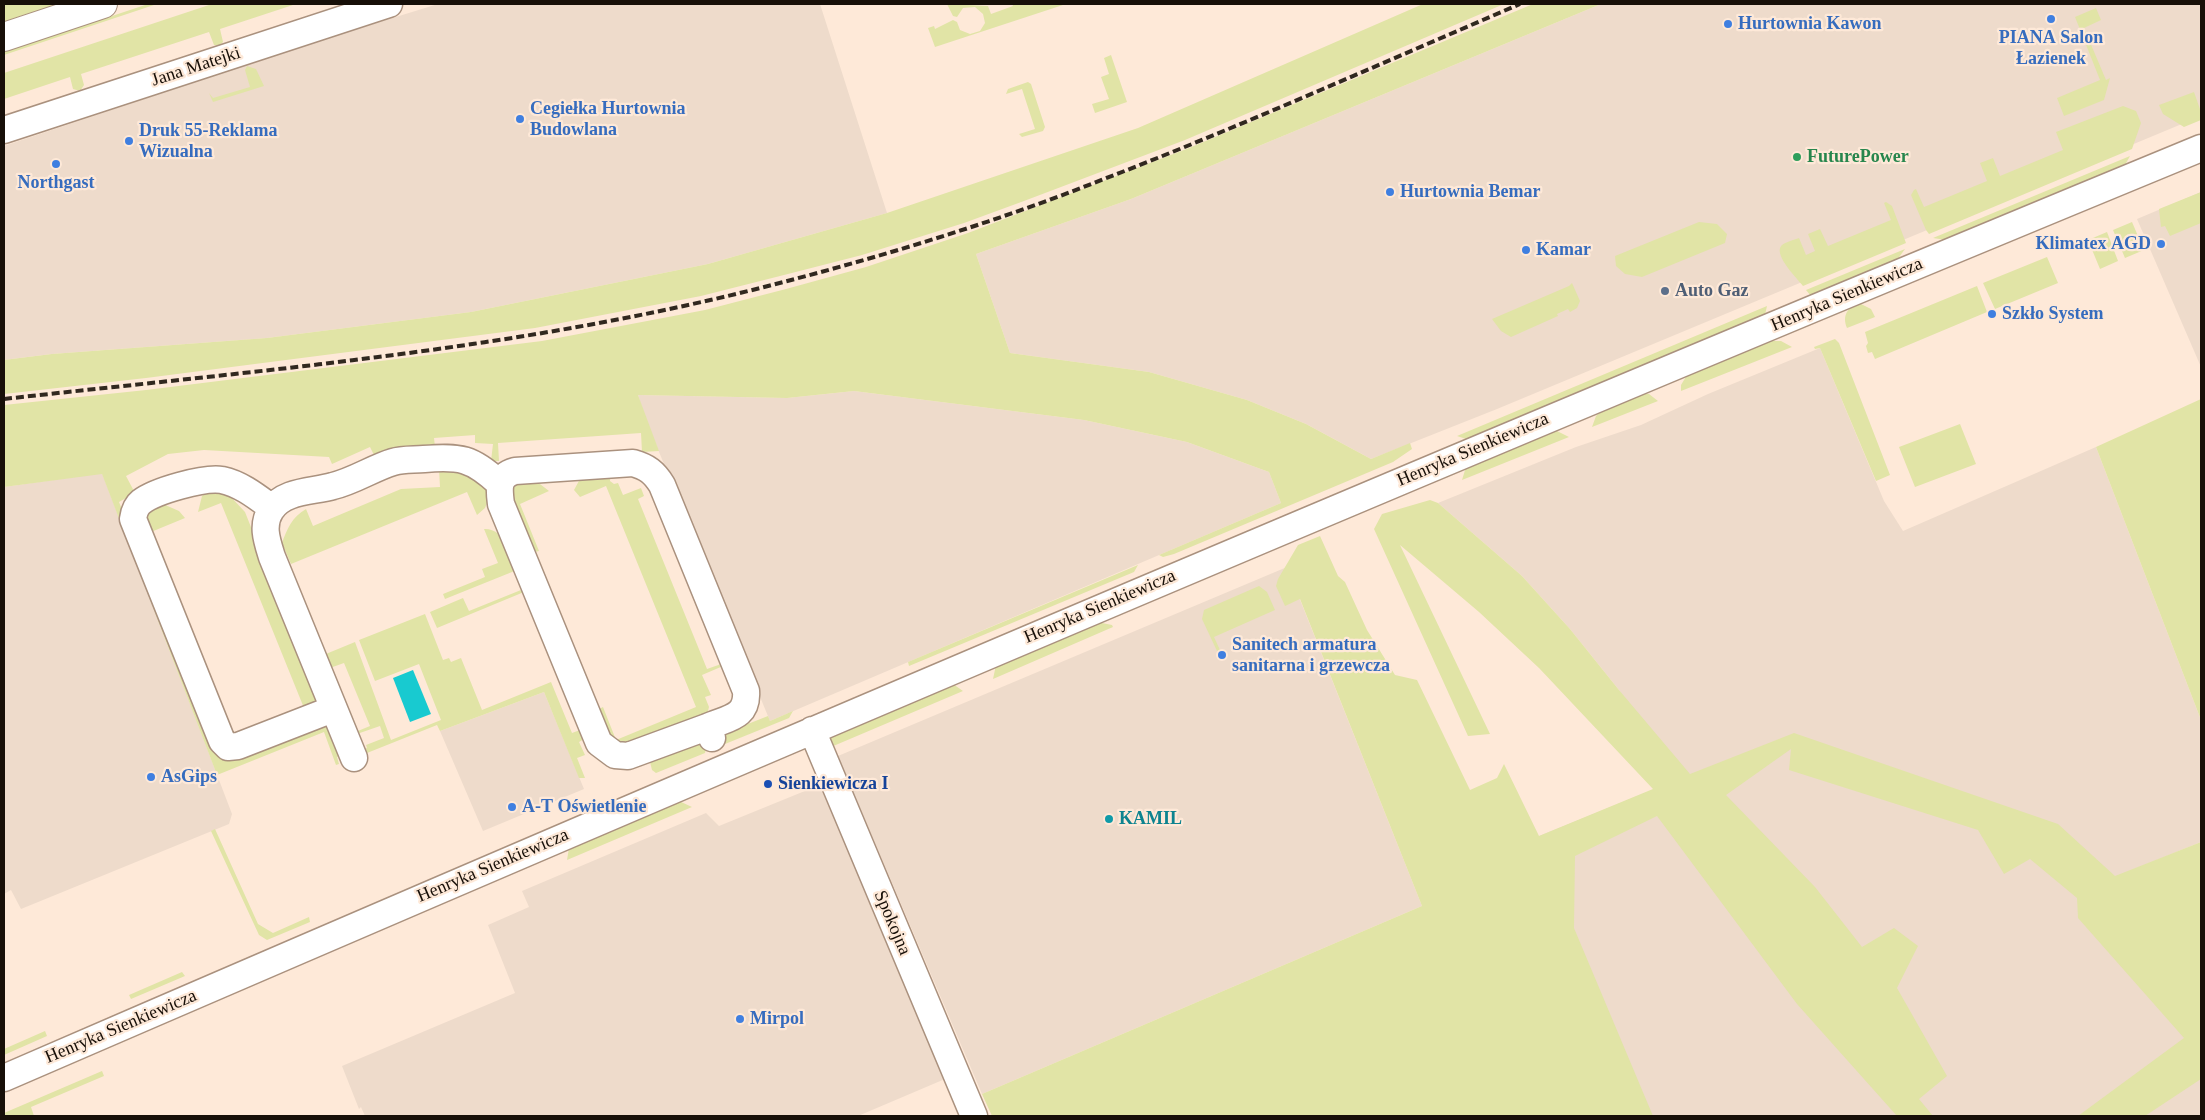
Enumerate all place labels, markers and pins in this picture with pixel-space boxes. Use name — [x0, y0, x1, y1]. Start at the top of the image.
place label: Hurtownia Kawon — [1738, 13, 1882, 35]
marker: PIANA Salon Łazienek — [2045, 13, 2057, 25]
marker: Hurtownia Kawon — [1722, 18, 1734, 30]
place label: PIANA Salon Łazienek — [1999, 27, 2103, 70]
place label: Cegiełka Hurtownia Budowlana — [530, 98, 685, 140]
marker: Cegiełka Hurtownia Budowlana — [514, 113, 526, 125]
place label: Druk 55-Reklama Wizualna — [139, 120, 277, 162]
marker: Druk 55-Reklama Wizualna — [123, 135, 135, 147]
place label: FuturePower — [1807, 146, 1909, 168]
marker: FuturePower — [1791, 151, 1803, 163]
marker: Northgast — [50, 158, 62, 170]
place label: Northgast — [18, 172, 94, 194]
place label: Hurtownia Bemar — [1400, 181, 1540, 203]
marker: Hurtownia Bemar — [1384, 186, 1396, 198]
place label: Klimatex AGD — [2036, 233, 2151, 255]
marker: Klimatex AGD — [2155, 238, 2167, 250]
place label: Kamar — [1536, 239, 1591, 261]
marker: Kamar — [1520, 244, 1532, 256]
place label: Auto Gaz — [1675, 280, 1748, 302]
marker: Auto Gaz — [1659, 285, 1671, 297]
place label: Szkło System — [2002, 303, 2104, 325]
marker: Szkło System — [1986, 308, 1998, 320]
place label: Sanitech armatura sanitarna i grzewcza — [1232, 634, 1390, 676]
marker: Sanitech armatura sanitarna i grzewcza — [1216, 649, 1228, 661]
place label: AsGips — [161, 766, 217, 788]
marker: AsGips — [145, 771, 157, 783]
place label: Sienkiewicza I — [778, 773, 888, 795]
marker: Sienkiewicza I — [762, 778, 774, 790]
place label: A-T Oświetlenie — [522, 796, 646, 818]
marker: A-T Oświetlenie — [506, 801, 518, 813]
place label: KAMIL — [1119, 808, 1182, 830]
marker: KAMIL — [1103, 813, 1115, 825]
place label: Mirpol — [750, 1008, 804, 1030]
marker: Mirpol — [734, 1013, 746, 1025]

